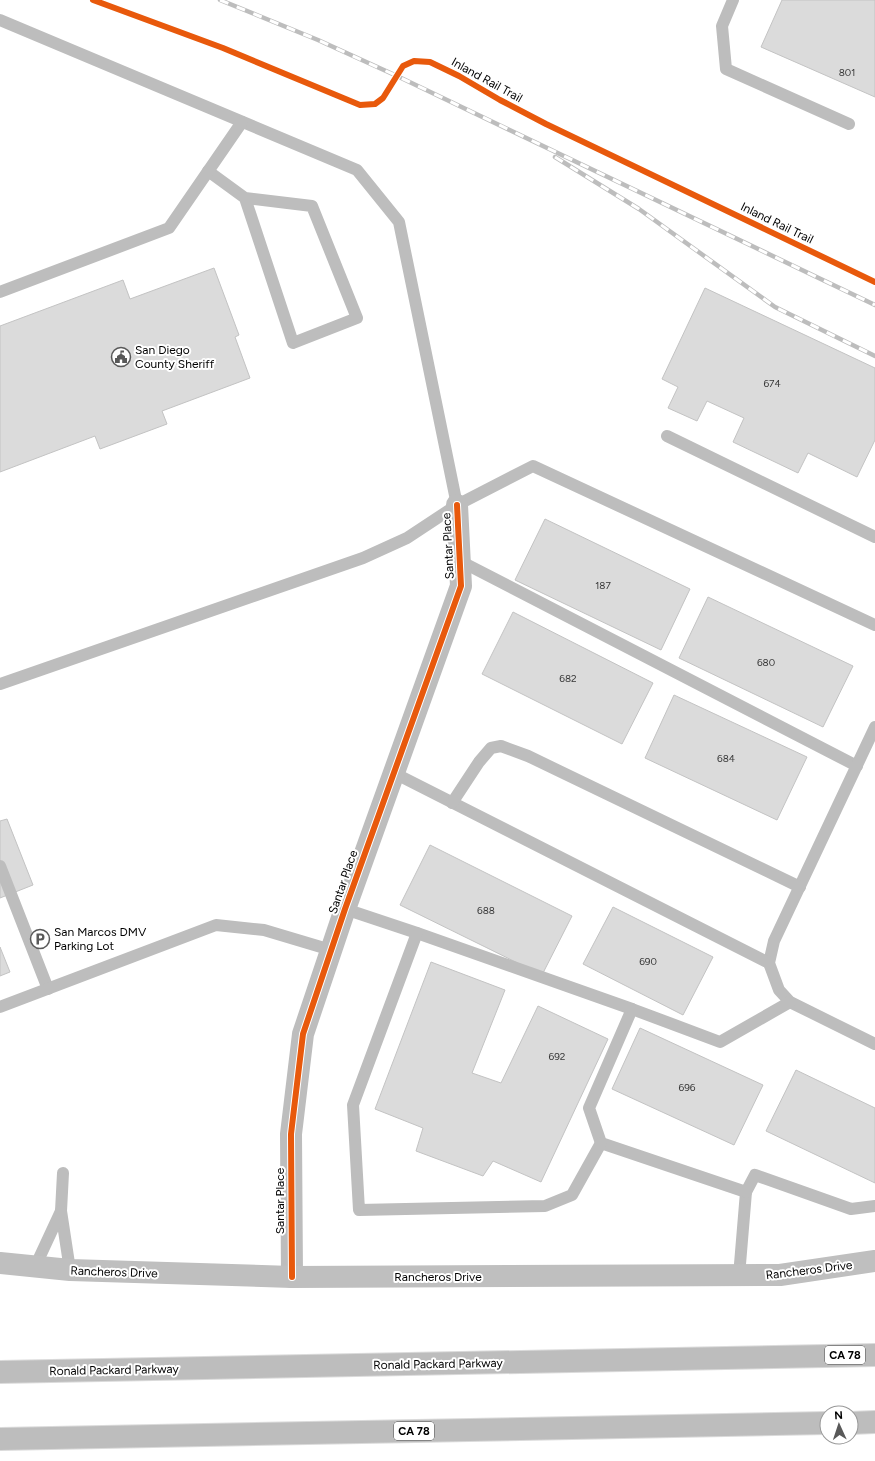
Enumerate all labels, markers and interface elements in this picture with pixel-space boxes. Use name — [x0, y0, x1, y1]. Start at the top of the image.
street label: Inland Rail Trail — [449, 55, 525, 105]
house number: 801 — [839, 66, 855, 79]
street label: Inland Rail Trail — [738, 199, 816, 247]
place label: San Diego County Sheriff — [135, 343, 215, 371]
public building icon: San Diego County Sheriff — [110, 346, 132, 368]
house number: 674 — [763, 377, 781, 390]
street label: Santar Place — [439, 512, 457, 580]
house number: 187 — [595, 579, 611, 592]
house number: 680 — [757, 656, 775, 669]
house number: 682 — [559, 672, 577, 685]
house number: 684 — [717, 752, 735, 765]
street label: Santar Place — [326, 848, 361, 916]
house number: 688 — [477, 904, 495, 917]
place label: San Marcos DMV Parking Lot — [54, 925, 147, 953]
parking icon: San Marcos DMV Parking Lot — [29, 928, 51, 950]
house number: 690 — [639, 955, 657, 968]
house number: 692 — [549, 1050, 565, 1063]
house number: 696 — [679, 1081, 696, 1094]
street label: Santar Place — [273, 1167, 287, 1234]
street label: Rancheros Drive — [765, 1258, 854, 1282]
street label: Rancheros Drive — [70, 1263, 158, 1281]
street label: Rancheros Drive — [394, 1270, 482, 1284]
road number: CA 78 — [825, 1346, 865, 1364]
street label: Ronald Packard Parkway — [373, 1356, 504, 1372]
street label: Ronald Packard Parkway — [49, 1362, 180, 1378]
north arrow — [819, 1405, 859, 1445]
text: N — [834, 1409, 843, 1422]
road number: CA 78 — [394, 1422, 434, 1440]

